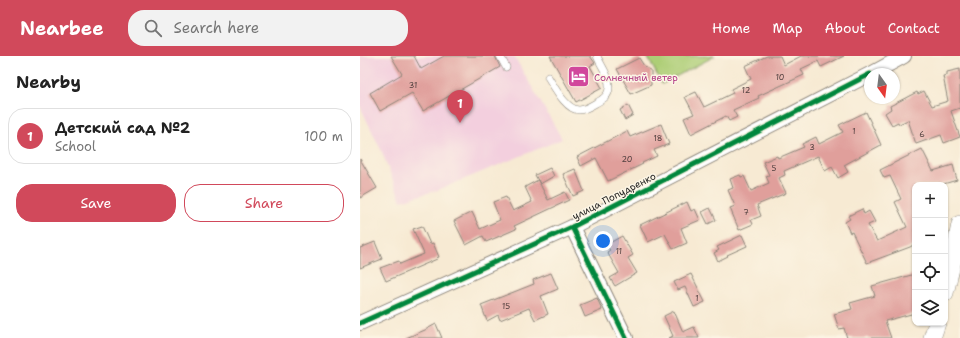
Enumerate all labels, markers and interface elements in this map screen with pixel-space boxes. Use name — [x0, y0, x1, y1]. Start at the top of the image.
search box — [128, 10, 408, 46]
text: Nearbee — [20, 16, 104, 41]
icon: search — [142, 17, 164, 39]
text: Search here — [174, 18, 259, 38]
text: Home — [712, 19, 751, 37]
text: Map — [773, 19, 803, 37]
text: About — [825, 19, 866, 37]
text: Contact — [888, 19, 940, 37]
hotel icon: Солнечный ветер — [566, 64, 592, 90]
north arrow — [864, 68, 900, 104]
text: Nearby — [16, 71, 81, 93]
place label: Солнечный ветер — [594, 71, 678, 84]
house number: 10 — [776, 72, 784, 83]
house number: 31 — [409, 80, 417, 91]
house number: 12 — [742, 85, 751, 96]
pin: 1 — [447, 90, 473, 123]
text: Детский сад №2 — [55, 118, 190, 138]
house number: 1 — [852, 126, 856, 137]
text: 1 — [27, 128, 33, 145]
text: 100 m — [304, 128, 343, 145]
house number: 6 — [919, 129, 925, 140]
house number: 18 — [654, 133, 662, 144]
text: School — [55, 138, 96, 155]
house number: 3 — [809, 142, 815, 153]
house number: 20 — [622, 154, 632, 165]
house number: 5 — [772, 163, 777, 174]
street label: улица Попудренко — [570, 169, 658, 223]
map controls — [912, 182, 948, 326]
button: + — [912, 182, 948, 218]
button: Save — [16, 184, 176, 222]
button: Share — [184, 184, 344, 222]
house number: 7 — [743, 207, 749, 218]
button: − — [912, 218, 948, 254]
your location — [593, 231, 613, 251]
house number: 11 — [616, 246, 622, 257]
button: locate — [912, 254, 948, 290]
button: layers — [912, 290, 948, 326]
house number: 1 — [695, 293, 699, 304]
house number: 15 — [502, 301, 510, 312]

